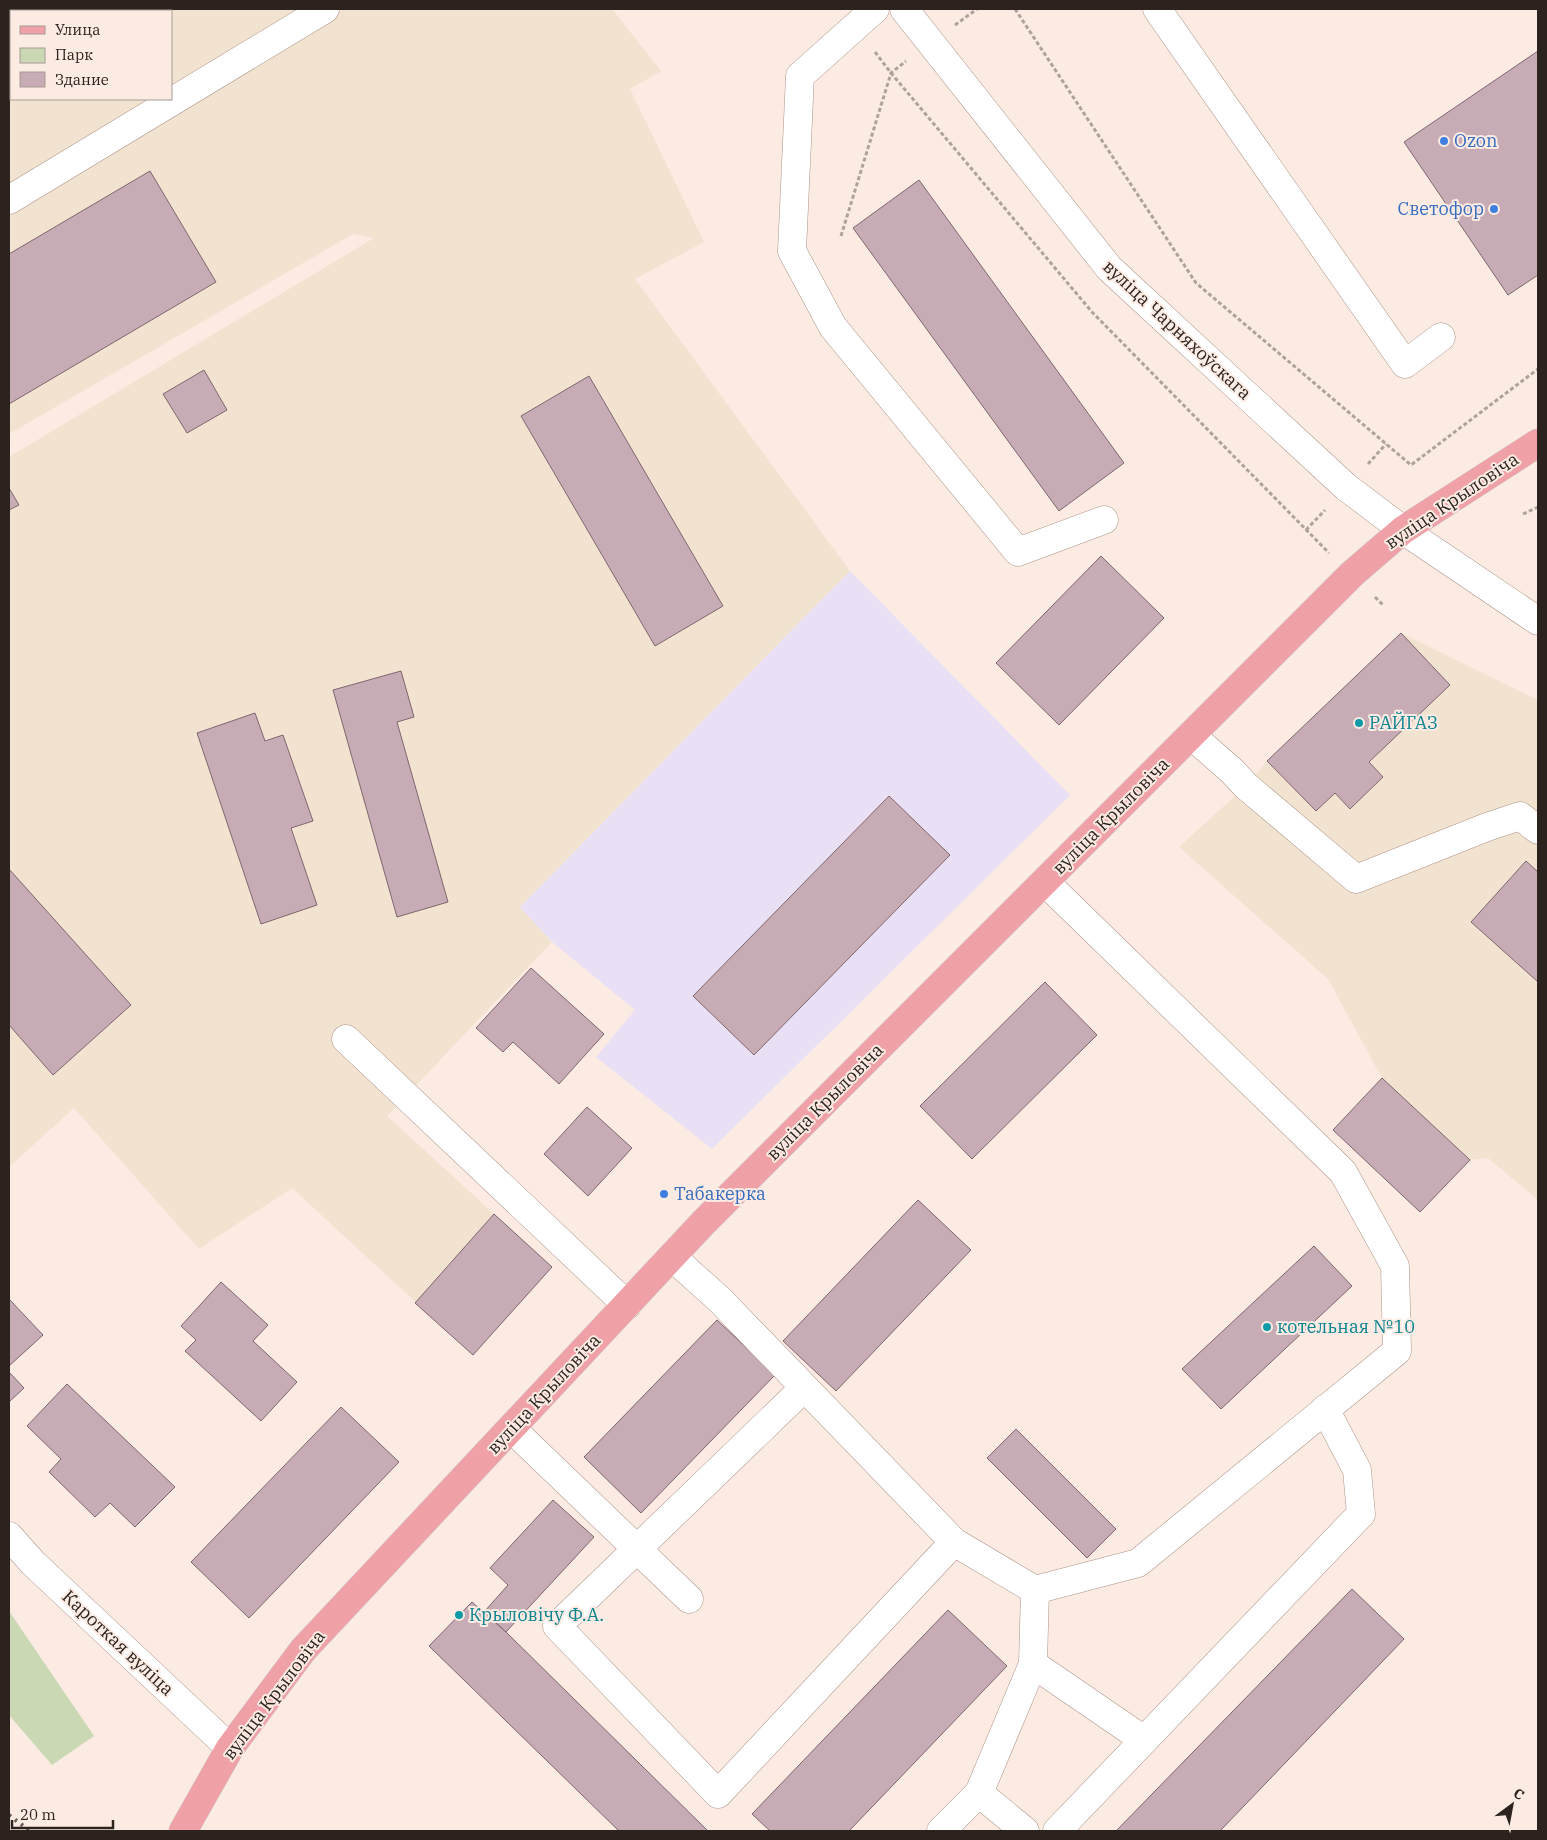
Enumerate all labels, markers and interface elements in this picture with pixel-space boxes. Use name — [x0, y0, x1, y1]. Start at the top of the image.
legend — [10, 10, 172, 100]
text: Улица — [55, 20, 100, 39]
text: Парк — [55, 45, 93, 64]
text: Здание — [55, 70, 109, 89]
place label: Ozon — [1454, 129, 1498, 152]
marker: Ozon — [1438, 135, 1450, 147]
place label: Светофор — [1397, 197, 1484, 220]
marker: Светофор — [1488, 203, 1500, 215]
street label: вуліца Чарняхоўскага — [1098, 255, 1256, 405]
street label: вуліца Крыловіча — [1381, 447, 1523, 554]
place label: РАЙГАЗ — [1369, 711, 1438, 734]
marker: РАЙГАЗ — [1353, 717, 1365, 729]
street label: вуліца Крыловіча — [1047, 752, 1174, 879]
street label: вуліца Крыловіча — [761, 1038, 888, 1165]
place label: Табакерка — [674, 1182, 766, 1205]
marker: Табакерка — [658, 1188, 670, 1200]
place label: котельная №10 — [1277, 1315, 1415, 1338]
marker: котельная №10 — [1261, 1321, 1273, 1333]
street label: вуліца Крыловіча — [482, 1329, 605, 1459]
street label: Кароткая вуліца — [58, 1585, 179, 1700]
place label: Крыловічу Ф.А. — [469, 1603, 604, 1626]
marker: Крыловічу Ф.А. — [453, 1609, 465, 1621]
street label: вуліца Крыловіча — [217, 1625, 330, 1764]
north arrow — [1487, 1780, 1537, 1830]
text: С — [1510, 1784, 1528, 1804]
scale bar — [12, 1798, 114, 1830]
text: 20 m — [20, 1805, 56, 1824]

